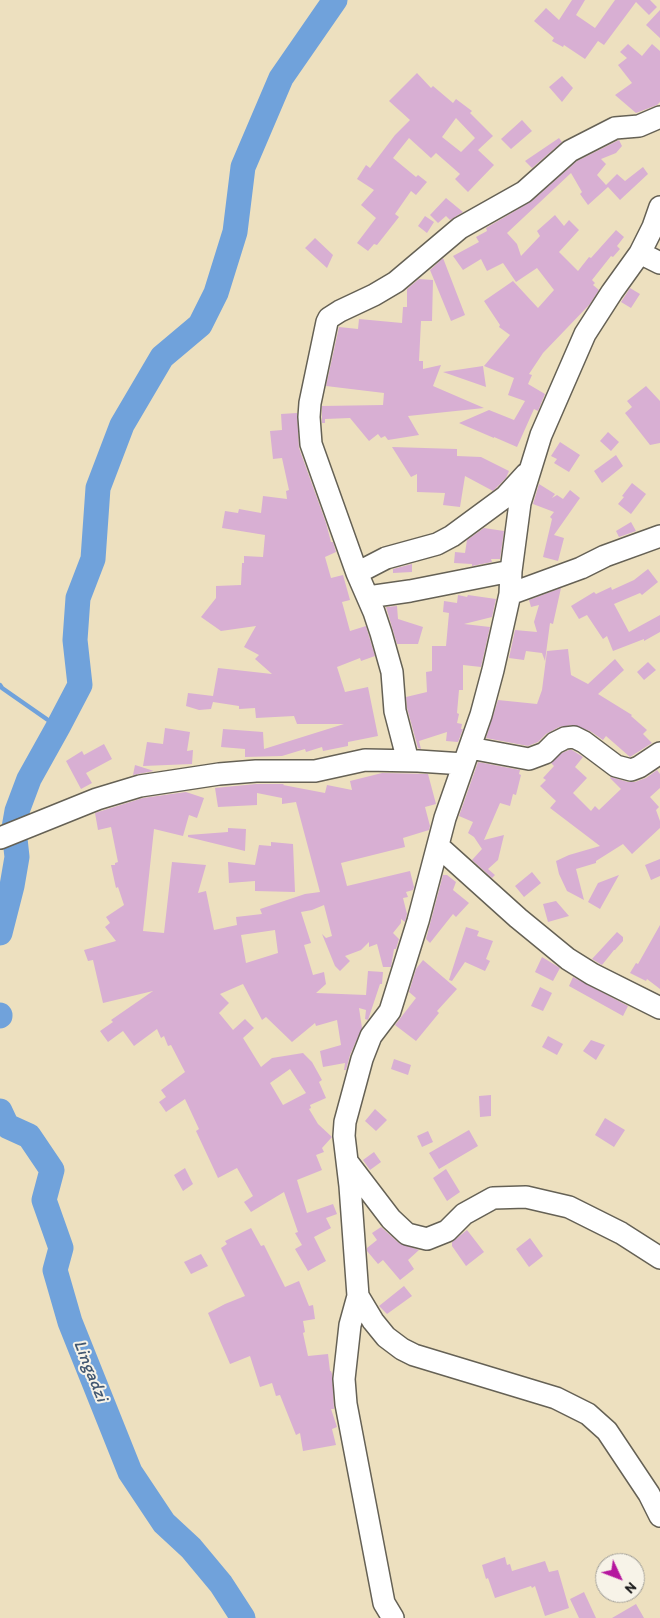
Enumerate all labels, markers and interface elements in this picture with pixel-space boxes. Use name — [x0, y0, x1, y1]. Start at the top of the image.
water label: Lingadzi — [68, 1337, 112, 1405]
north arrow — [595, 1553, 645, 1603]
text: N — [621, 1579, 640, 1597]

